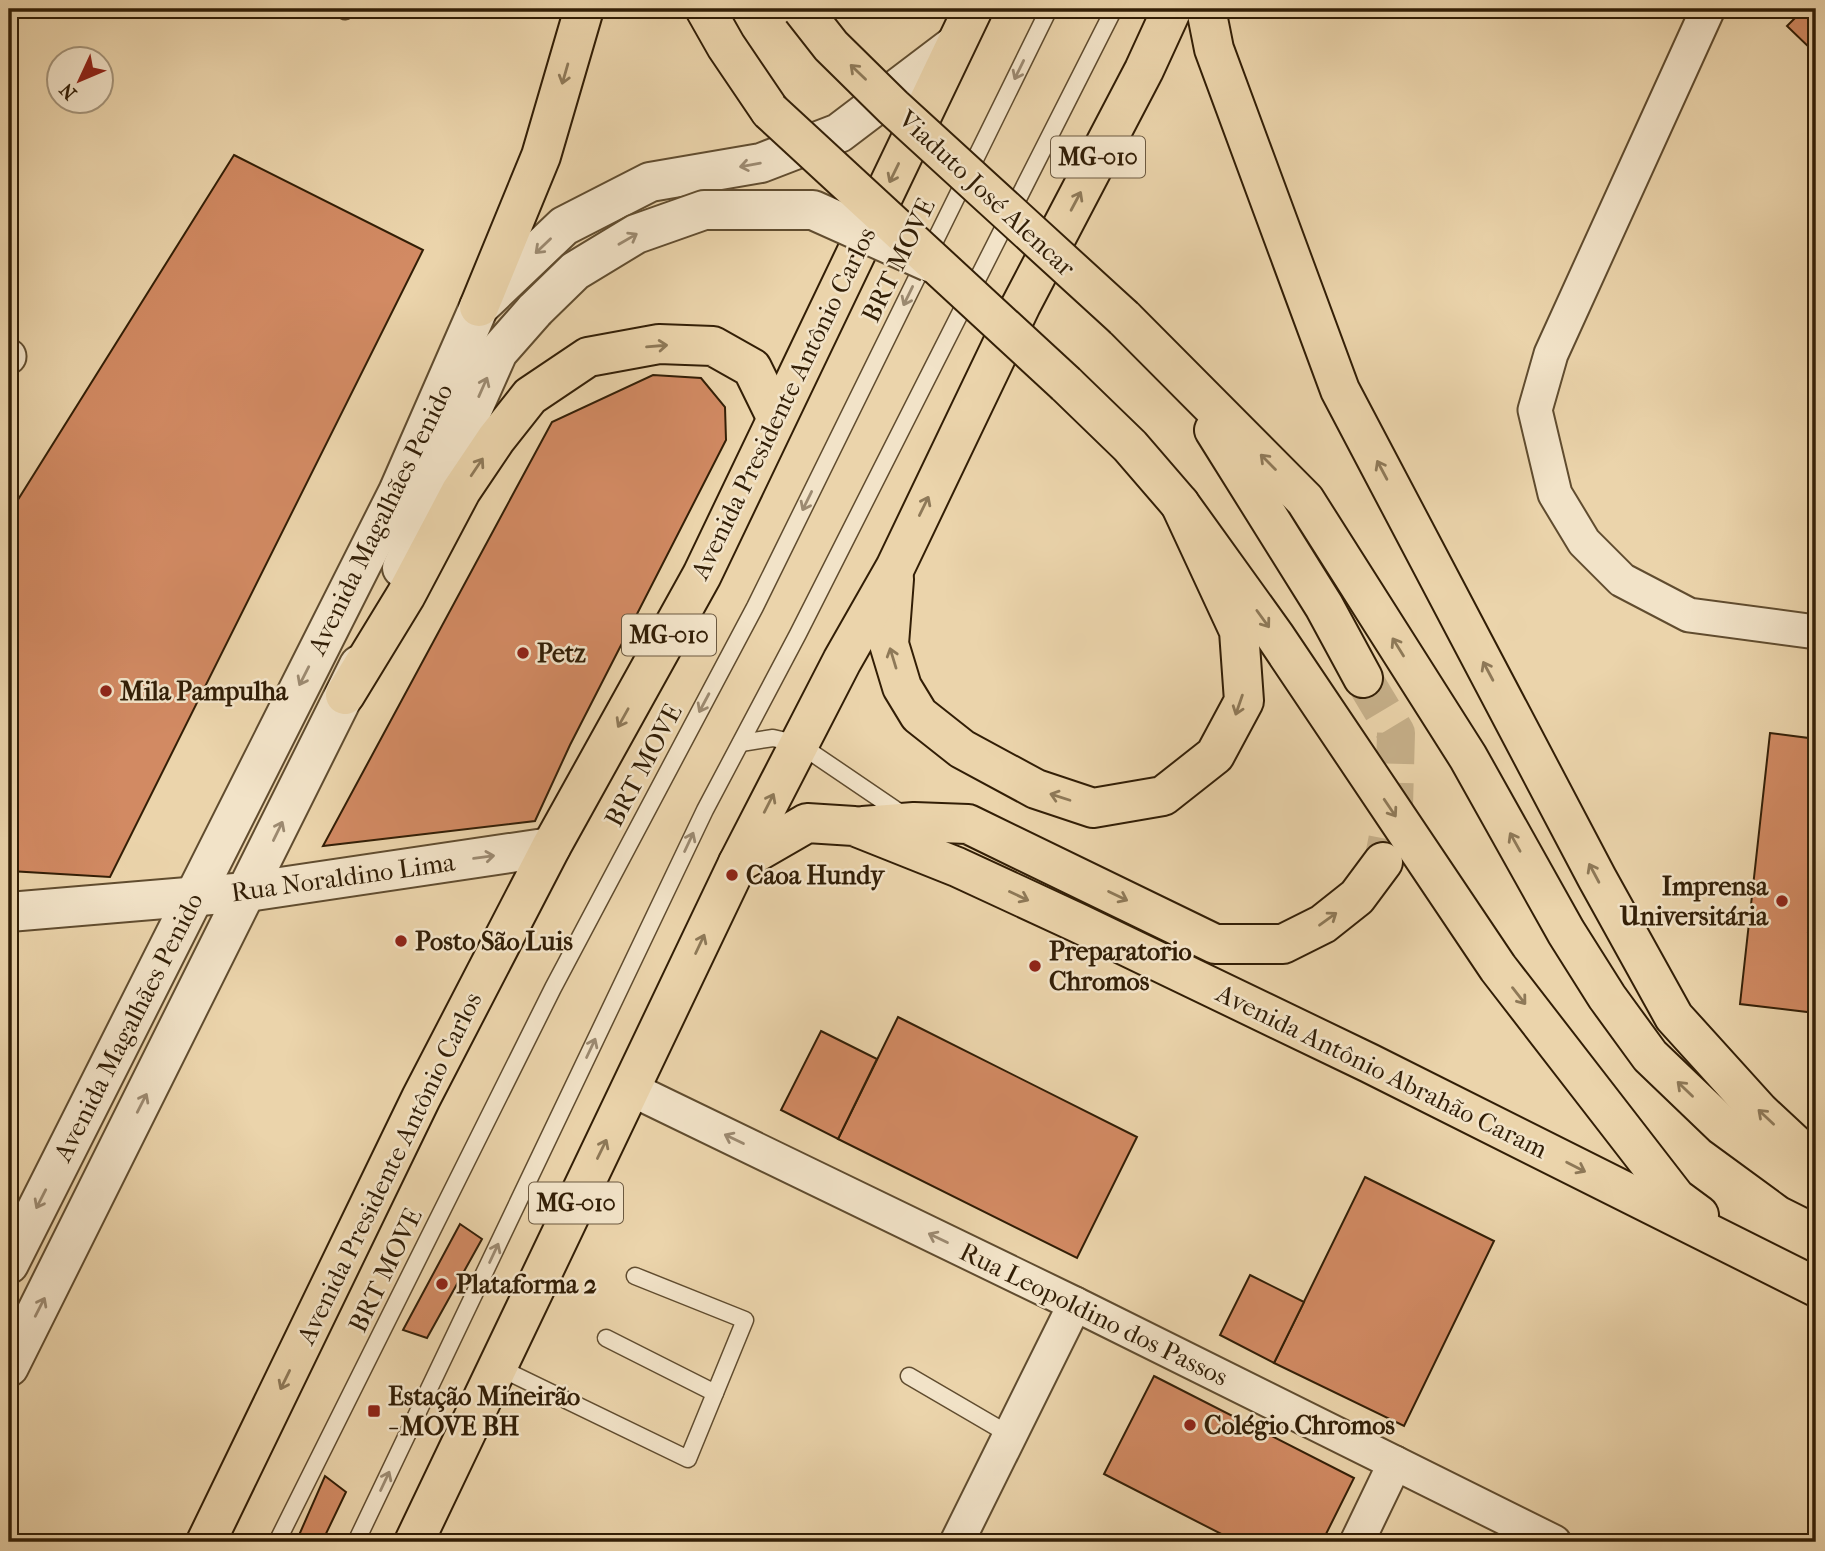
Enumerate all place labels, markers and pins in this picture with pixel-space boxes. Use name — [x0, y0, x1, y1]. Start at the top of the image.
place label: Petz — [537, 638, 586, 669]
marker: Petz — [515, 645, 531, 661]
place label: Mila Pampulha — [120, 676, 289, 707]
marker: Mila Pampulha — [98, 683, 114, 699]
place label: Caoa Hundy — [746, 860, 886, 891]
marker: Caoa Hundy — [724, 867, 740, 883]
place label: Imprensa Universitária — [1619, 871, 1769, 932]
marker: Imprensa Universitária — [1774, 893, 1790, 909]
place label: Posto São Luis — [415, 926, 573, 957]
marker: Posto São Luis — [393, 933, 409, 949]
place label: Preparatorio Chromos — [1049, 936, 1192, 997]
marker: Preparatorio Chromos — [1027, 958, 1043, 974]
place label: Plataforma 2 — [456, 1269, 597, 1300]
marker: Plataforma 2 — [434, 1276, 450, 1292]
place label: Estação Mineirão - MOVE BH — [388, 1381, 580, 1442]
marker: Estação Mineirão - MOVE BH — [366, 1403, 382, 1419]
place label: Colégio Chromos — [1204, 1410, 1395, 1441]
marker: Colégio Chromos — [1182, 1417, 1198, 1433]

